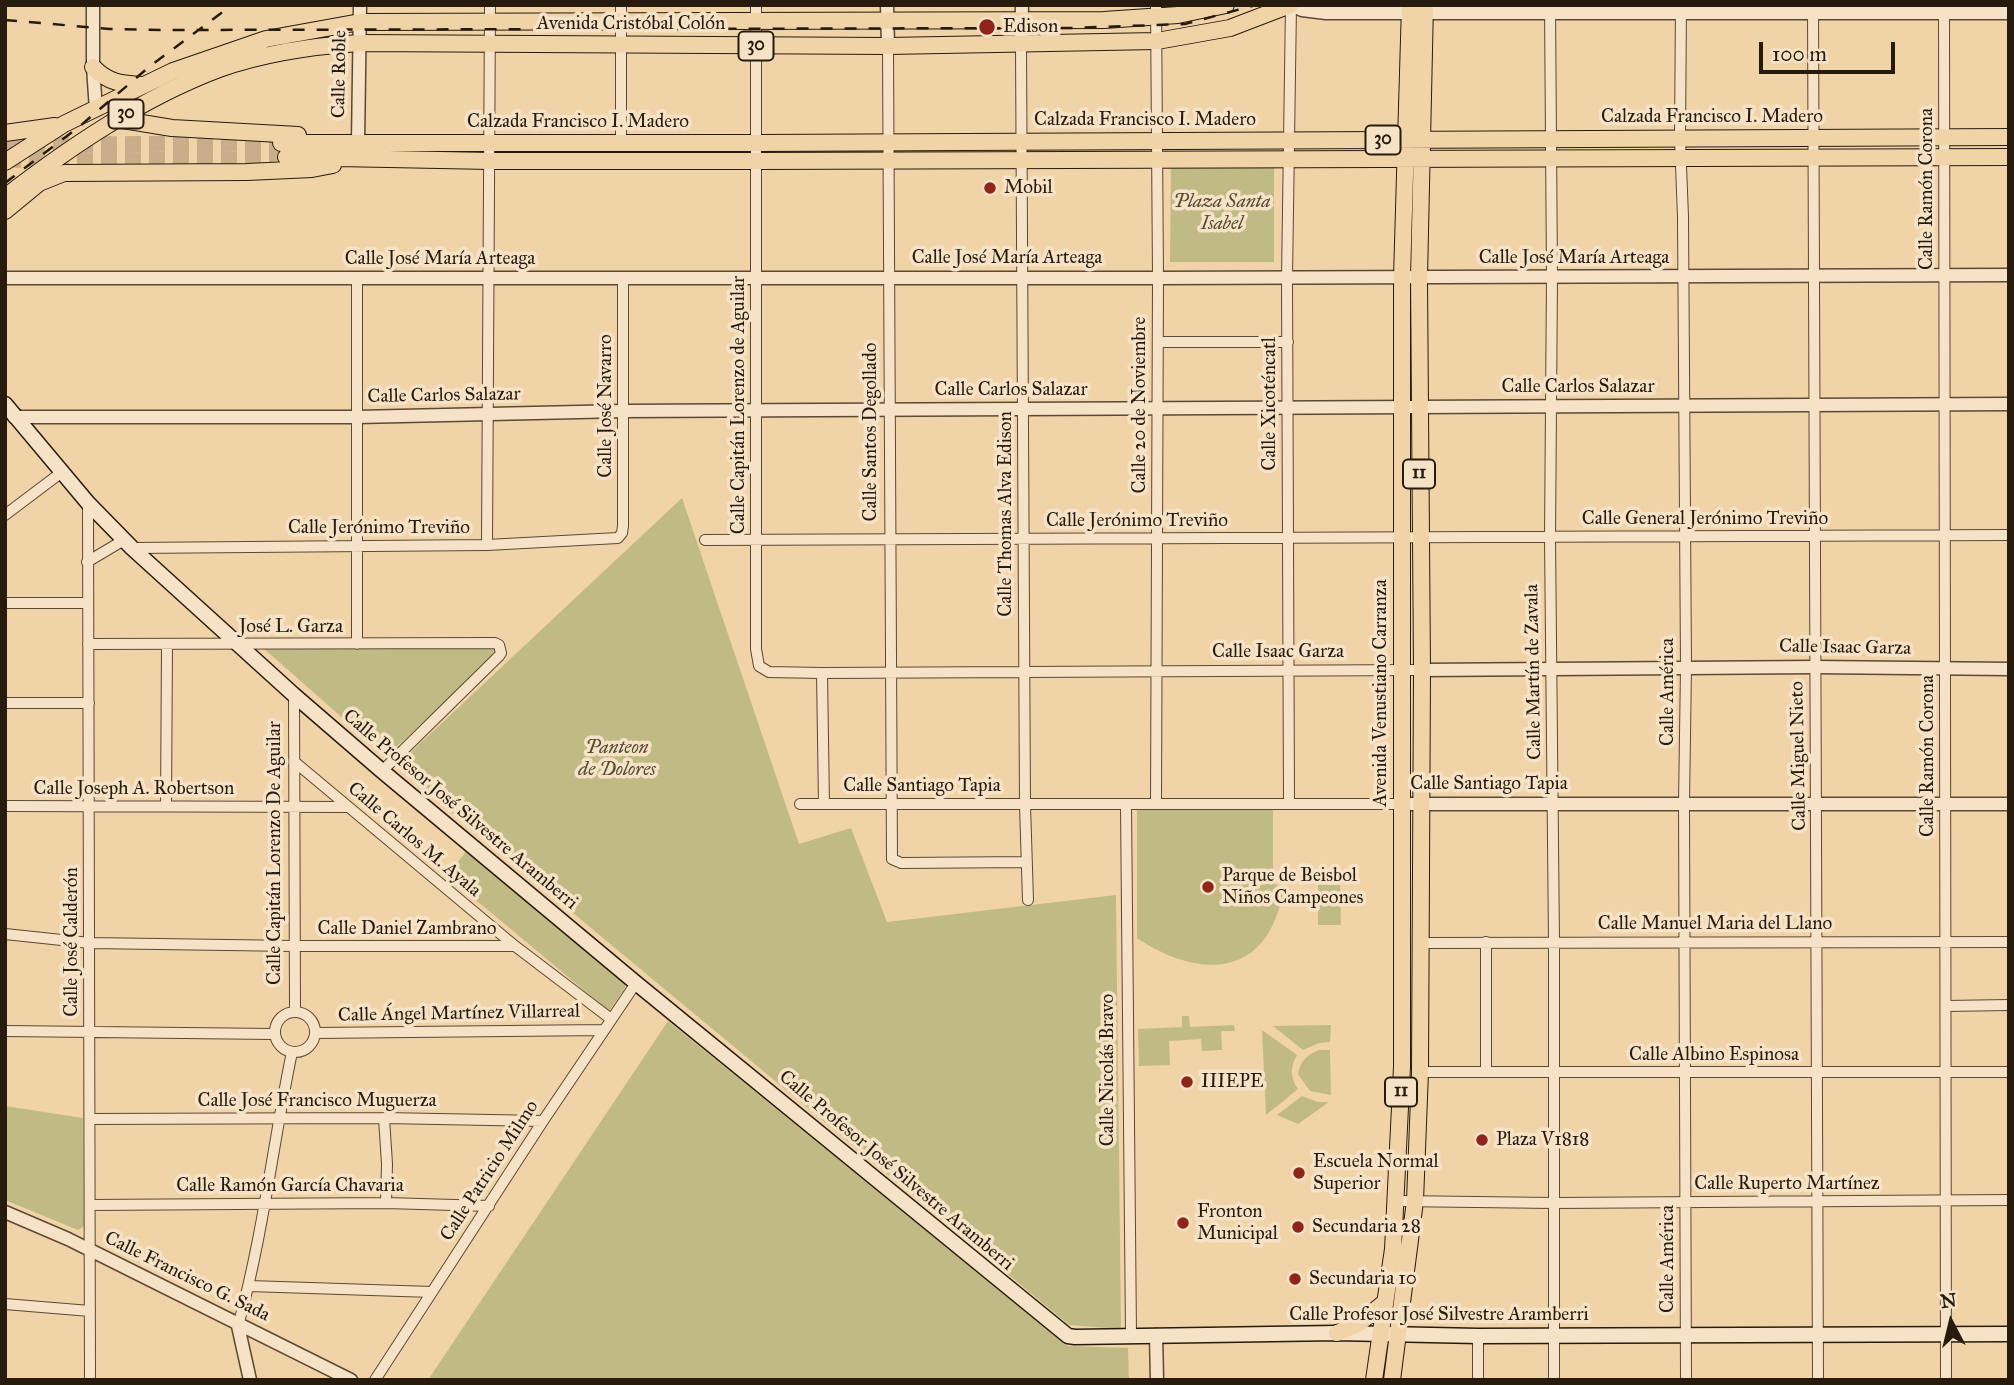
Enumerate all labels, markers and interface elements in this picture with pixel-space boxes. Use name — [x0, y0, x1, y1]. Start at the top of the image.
street label: Avenida Cristóbal Colón — [537, 13, 725, 35]
place label: Edison — [1003, 16, 1058, 38]
marker: Edison — [977, 17, 997, 37]
scale bar — [1762, 28, 1898, 72]
street label: Calle Roble — [328, 30, 352, 118]
road number: 30 — [738, 32, 774, 60]
text: 100 m — [1772, 41, 1827, 67]
road number: 30 — [108, 100, 144, 128]
street label: Calzada Francisco I. Madero — [1601, 106, 1823, 128]
street label: Calle Ramón Corona — [1916, 108, 1938, 270]
street label: Calzada Francisco I. Madero — [1034, 109, 1256, 131]
street label: Calzada Francisco I. Madero — [467, 111, 689, 133]
road number: 30 — [1366, 125, 1400, 154]
place label: Mobil — [1004, 177, 1053, 199]
marker: Mobil — [982, 180, 998, 196]
park label: Plaza Santa Isabel — [1173, 191, 1271, 235]
street label: Calle José María Arteaga — [912, 247, 1102, 269]
street label: Calle José María Arteaga — [1479, 247, 1669, 269]
street label: Calle José María Arteaga — [345, 248, 535, 270]
street label: Calle Capitán Lorenzo de Aguilar — [728, 276, 750, 534]
street label: Calle 20 de Noviembre — [1129, 317, 1151, 493]
street label: Calle José Navarro — [595, 334, 617, 478]
street label: Calle Xicoténcatl — [1259, 337, 1281, 471]
street label: Calle Santos Degollado — [860, 343, 882, 521]
street label: Calle Carlos Salazar — [1501, 376, 1655, 398]
street label: Calle Carlos Salazar — [934, 379, 1088, 401]
street label: Calle Carlos Salazar — [367, 383, 521, 409]
street label: Calle Thomas Alva Edison — [995, 411, 1017, 617]
road number: 11 — [1403, 460, 1435, 488]
street label: Calle General Jerónimo Treviño — [1582, 508, 1828, 530]
street label: Calle Jerónimo Treviño — [1046, 510, 1228, 532]
street label: Calle Jerónimo Treviño — [288, 517, 470, 539]
street label: Avenida Venustiano Carranza — [1370, 579, 1392, 807]
street label: Calle Martín de Zavala — [1521, 584, 1547, 760]
street label: José L. Garza — [239, 616, 343, 638]
street label: Calle Isaac Garza — [1779, 635, 1911, 661]
street label: Calle América — [1657, 638, 1679, 746]
street label: Calle Isaac Garza — [1212, 641, 1344, 663]
street label: Calle Ramón Corona — [1917, 675, 1939, 837]
street label: Calle Miguel Nieto — [1786, 681, 1812, 831]
street label: Calle Profesor José Silvestre Aramberri — [338, 705, 582, 915]
street label: Calle Capitán Lorenzo De Aguilar — [264, 721, 286, 985]
park label: Panteon de Dolores — [578, 737, 656, 781]
street label: Calle Santiago Tapia — [1410, 773, 1568, 795]
street label: Calle Santiago Tapia — [843, 775, 1001, 797]
street label: Calle Joseph A. Robertson — [34, 778, 234, 800]
street label: Calle Carlos M. Ayala — [343, 778, 485, 902]
place label: Parque de Beisbol Niños Campeones — [1222, 865, 1363, 909]
street label: Calle José Calderón — [61, 867, 83, 1017]
marker: Parque de Beisbol Niños Campeones — [1200, 879, 1216, 895]
street label: Calle Manuel Maria del Llano — [1598, 913, 1832, 935]
street label: Calle Daniel Zambrano — [318, 918, 496, 940]
street label: Calle Nicolás Bravo — [1097, 994, 1119, 1146]
street label: Calle Ángel Martínez Villarreal — [338, 1000, 580, 1028]
street label: Calle Albino Espinosa — [1629, 1044, 1799, 1066]
street label: Calle Profesor José Silvestre Aramberri — [774, 1066, 1018, 1276]
place label: IIIEPE — [1201, 1071, 1264, 1093]
marker: IIIEPE — [1179, 1074, 1195, 1090]
road number: 11 — [1385, 1078, 1417, 1106]
street label: Calle José Francisco Muguerza — [197, 1090, 437, 1112]
street label: Calle Patricio Milmo — [436, 1096, 544, 1246]
place label: Plaza V1818 — [1496, 1129, 1589, 1151]
marker: Plaza V1818 — [1474, 1132, 1490, 1148]
place label: Escuela Normal Superior — [1313, 1151, 1439, 1195]
marker: Escuela Normal Superior — [1291, 1165, 1307, 1181]
street label: Calle Ruperto Martínez — [1694, 1173, 1880, 1195]
street label: Calle Ramón García Chavaria — [176, 1175, 404, 1197]
place label: Fronton Municipal — [1197, 1201, 1278, 1245]
street label: Calle América — [1657, 1205, 1679, 1313]
marker: Fronton Municipal — [1175, 1215, 1191, 1231]
place label: Secundaria 28 — [1312, 1216, 1421, 1238]
marker: Secundaria 28 — [1290, 1219, 1306, 1235]
street label: Calle Francisco G. Sada — [101, 1227, 273, 1327]
place label: Secundaria 10 — [1309, 1268, 1417, 1290]
marker: Secundaria 10 — [1287, 1271, 1303, 1287]
north arrow — [1916, 1287, 1986, 1357]
text: N — [1939, 1288, 1958, 1313]
street label: Calle Profesor José Silvestre Aramberri — [1289, 1304, 1589, 1326]

